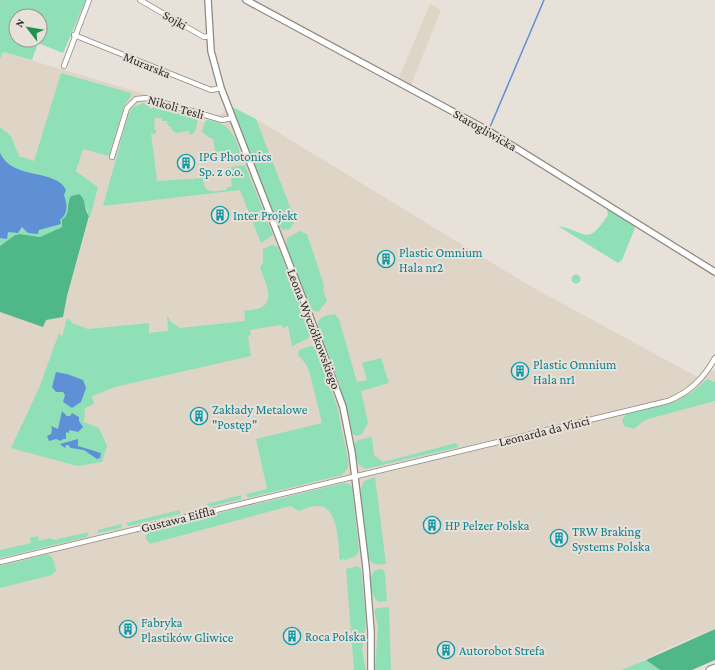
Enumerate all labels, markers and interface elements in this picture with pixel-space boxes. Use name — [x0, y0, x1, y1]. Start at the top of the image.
street label: Sojki — [160, 7, 190, 34]
north arrow — [8, 8, 48, 48]
text: N — [12, 16, 27, 29]
street label: Murarska — [121, 49, 173, 81]
street label: Nikoli Tesli — [146, 92, 207, 122]
street label: Starogliwicka — [451, 106, 519, 154]
place label: IPG Photonics Sp. z o.o. — [199, 149, 272, 179]
building icon: IPG Photonics Sp. z o.o. — [176, 153, 196, 173]
building icon: Inter Projekt — [210, 205, 230, 225]
place label: Inter Projekt — [233, 208, 298, 224]
place label: Plastic Omnium Hala nr2 — [399, 245, 483, 275]
building icon: Plastic Omnium Hala nr2 — [376, 249, 396, 269]
street label: Leona Wyczółkowskiego — [284, 267, 344, 391]
place label: Plastic Omnium Hala nr1 — [533, 357, 617, 387]
building icon: Plastic Omnium Hala nr1 — [510, 361, 530, 381]
place label: Zakłady Metalowe "Postęp" — [212, 402, 308, 432]
building icon: Zakłady Metalowe "Postęp" — [189, 406, 209, 426]
street label: Leonarda da Vinci — [497, 412, 592, 450]
street label: Gustawa Eiffla — [139, 503, 217, 535]
building icon: HP Pelzer Polska — [422, 515, 442, 535]
place label: HP Pelzer Polska — [445, 518, 530, 533]
place label: TRW Braking Systems Polska — [572, 524, 650, 554]
building icon: TRW Braking Systems Polska — [549, 528, 569, 548]
place label: Fabryka Plastików Gliwice — [141, 615, 234, 645]
building icon: Fabryka Plastików Gliwice — [118, 619, 138, 639]
building icon: Roca Polska — [282, 626, 302, 646]
place label: Roca Polska — [305, 629, 366, 644]
building icon: Autorobot Strefa — [436, 640, 456, 660]
place label: Autorobot Strefa — [459, 643, 545, 658]

